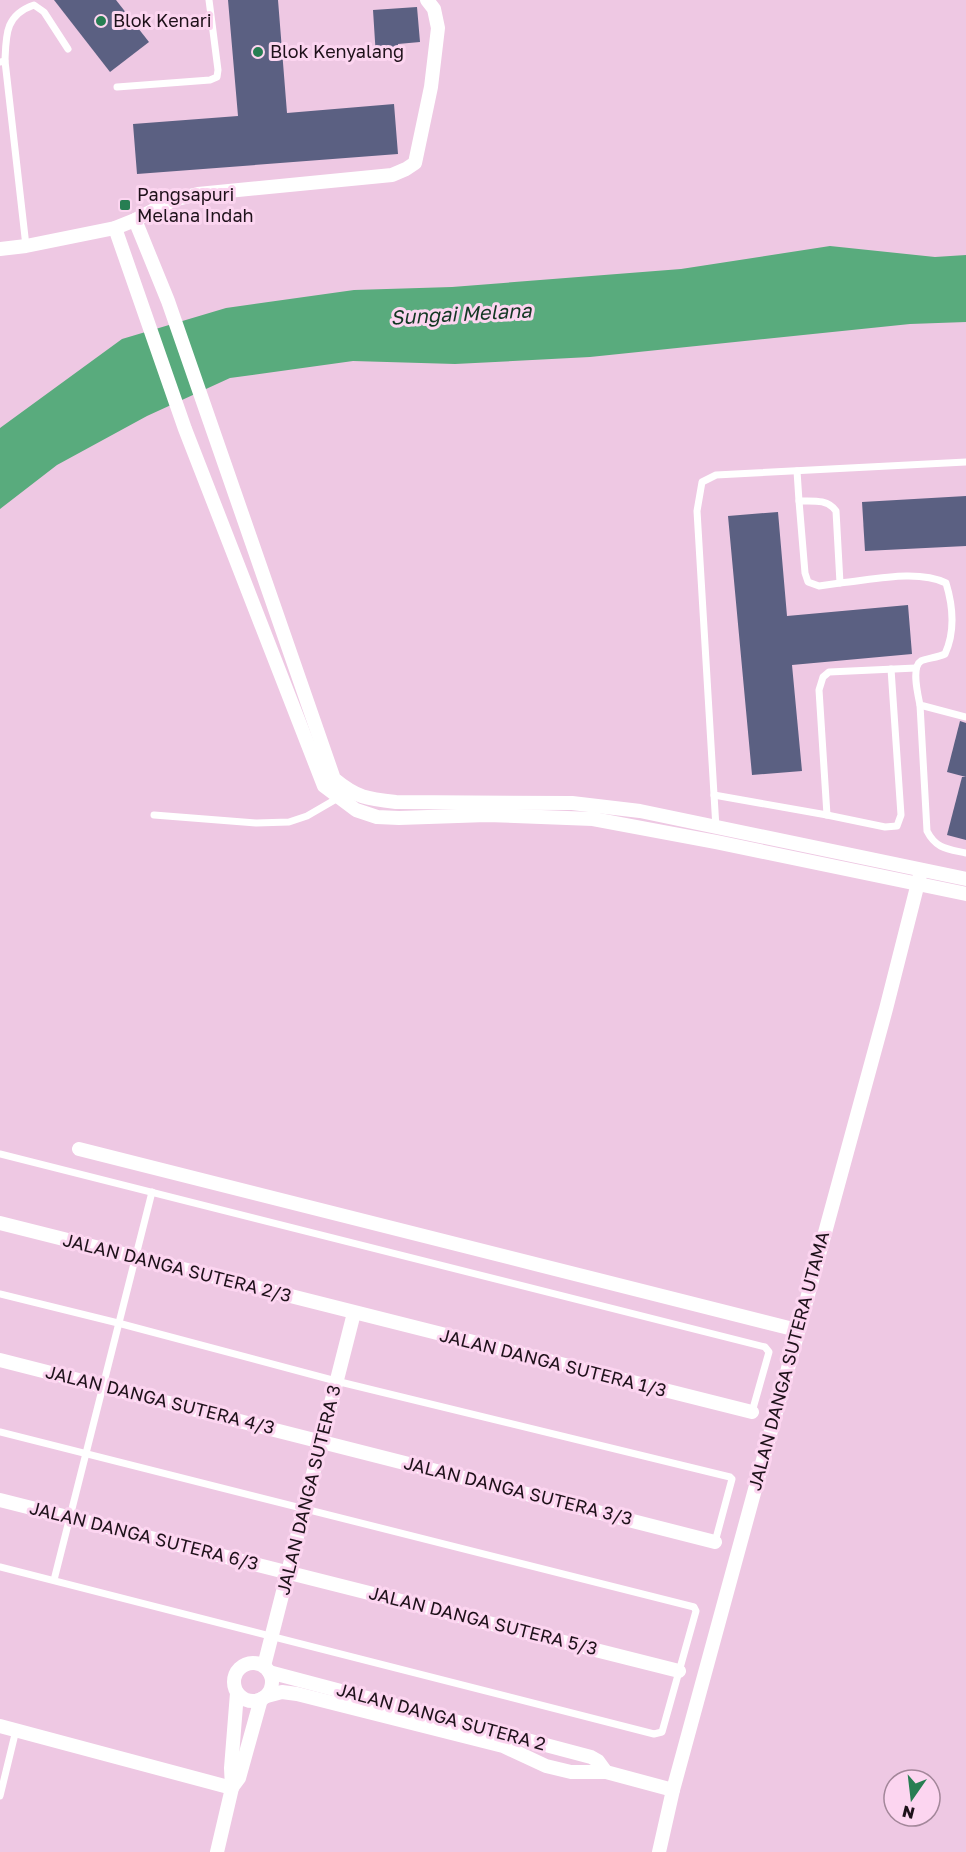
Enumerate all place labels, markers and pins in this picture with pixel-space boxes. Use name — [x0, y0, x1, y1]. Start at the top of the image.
place label: Blok Kenari — [113, 9, 212, 31]
marker: Blok Kenari — [94, 14, 108, 28]
place label: Blok Kenyalang — [270, 40, 404, 62]
marker: Blok Kenyalang — [251, 45, 265, 59]
place label: Pangsapuri Melana Indah — [137, 183, 254, 226]
marker: Pangsapuri Melana Indah — [118, 198, 132, 212]

